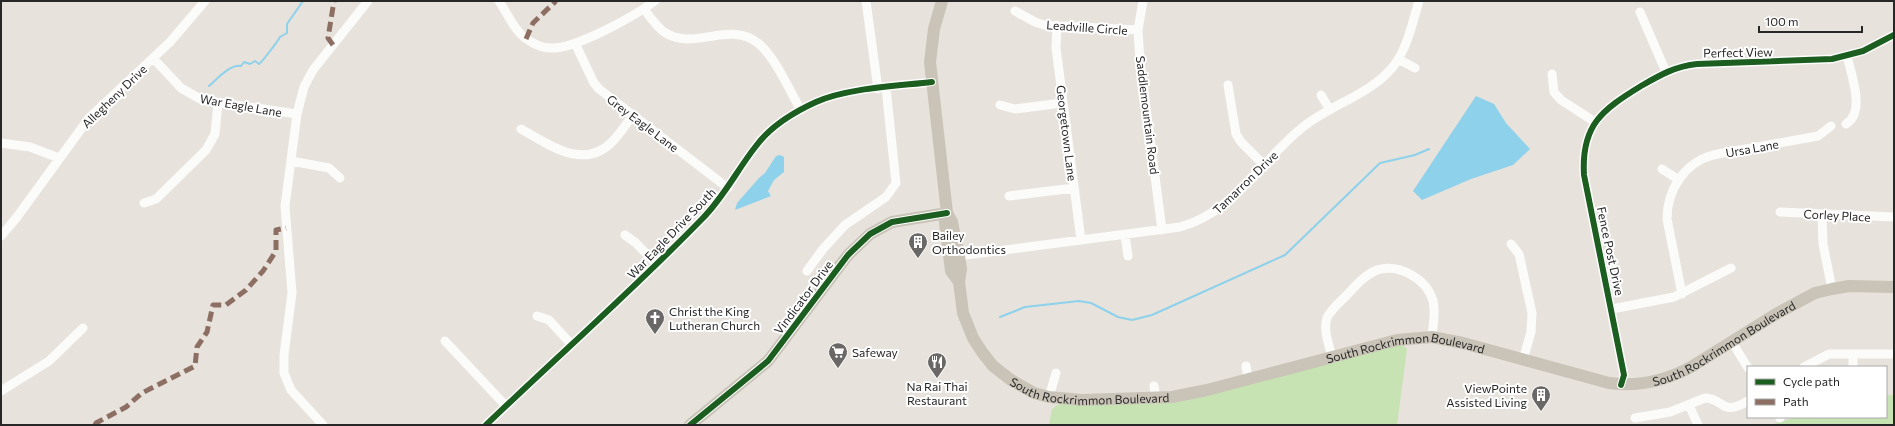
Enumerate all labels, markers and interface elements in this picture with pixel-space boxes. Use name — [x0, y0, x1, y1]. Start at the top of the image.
scale bar — [1759, 8, 1862, 34]
text: 100 m — [1765, 14, 1799, 28]
street label: Leadville Circle — [1046, 17, 1128, 37]
street label: Perfect View — [1703, 44, 1773, 60]
street label: Saddlemountain Road — [1134, 55, 1162, 175]
street label: Allegheny Drive — [79, 62, 149, 130]
street label: Georgetown Lane — [1054, 84, 1080, 182]
street label: War Eagle Lane — [199, 91, 283, 119]
street label: Grey Eagle Lane — [604, 92, 682, 154]
street label: Ursa Lane — [1724, 136, 1780, 160]
street label: Tamarron Drive — [1210, 148, 1280, 216]
street label: War Eagle Drive South — [624, 185, 718, 281]
street label: Fence Post Drive — [1595, 205, 1627, 297]
street label: Corley Place — [1803, 206, 1871, 224]
place label: Bailey Orthodontics — [932, 228, 1006, 256]
building icon: Bailey Orthodontics — [907, 231, 929, 259]
street label: Vindicator Drive — [771, 257, 835, 337]
street label: South Rockrimmon Boulevard — [1651, 298, 1798, 388]
place label: Christ the King Lutheran Church — [669, 304, 760, 332]
church icon: Christ the King Lutheran Church — [644, 307, 666, 335]
street label: South Rockrimmon Boulevard — [1324, 330, 1487, 365]
supermarket icon: Safeway — [827, 341, 849, 369]
place label: Safeway — [852, 345, 898, 359]
restaurant icon: Na Rai Thai Restaurant — [926, 351, 948, 379]
legend — [1747, 366, 1887, 418]
street label: South Rockrimmon Boulevard — [1008, 374, 1170, 407]
text: Cycle path — [1783, 374, 1840, 388]
place label: Na Rai Thai Restaurant — [906, 379, 968, 407]
place label: ViewPointe Assisted Living — [1446, 381, 1527, 409]
building icon: ViewPointe Assisted Living — [1530, 384, 1552, 412]
text: Path — [1783, 394, 1809, 408]

